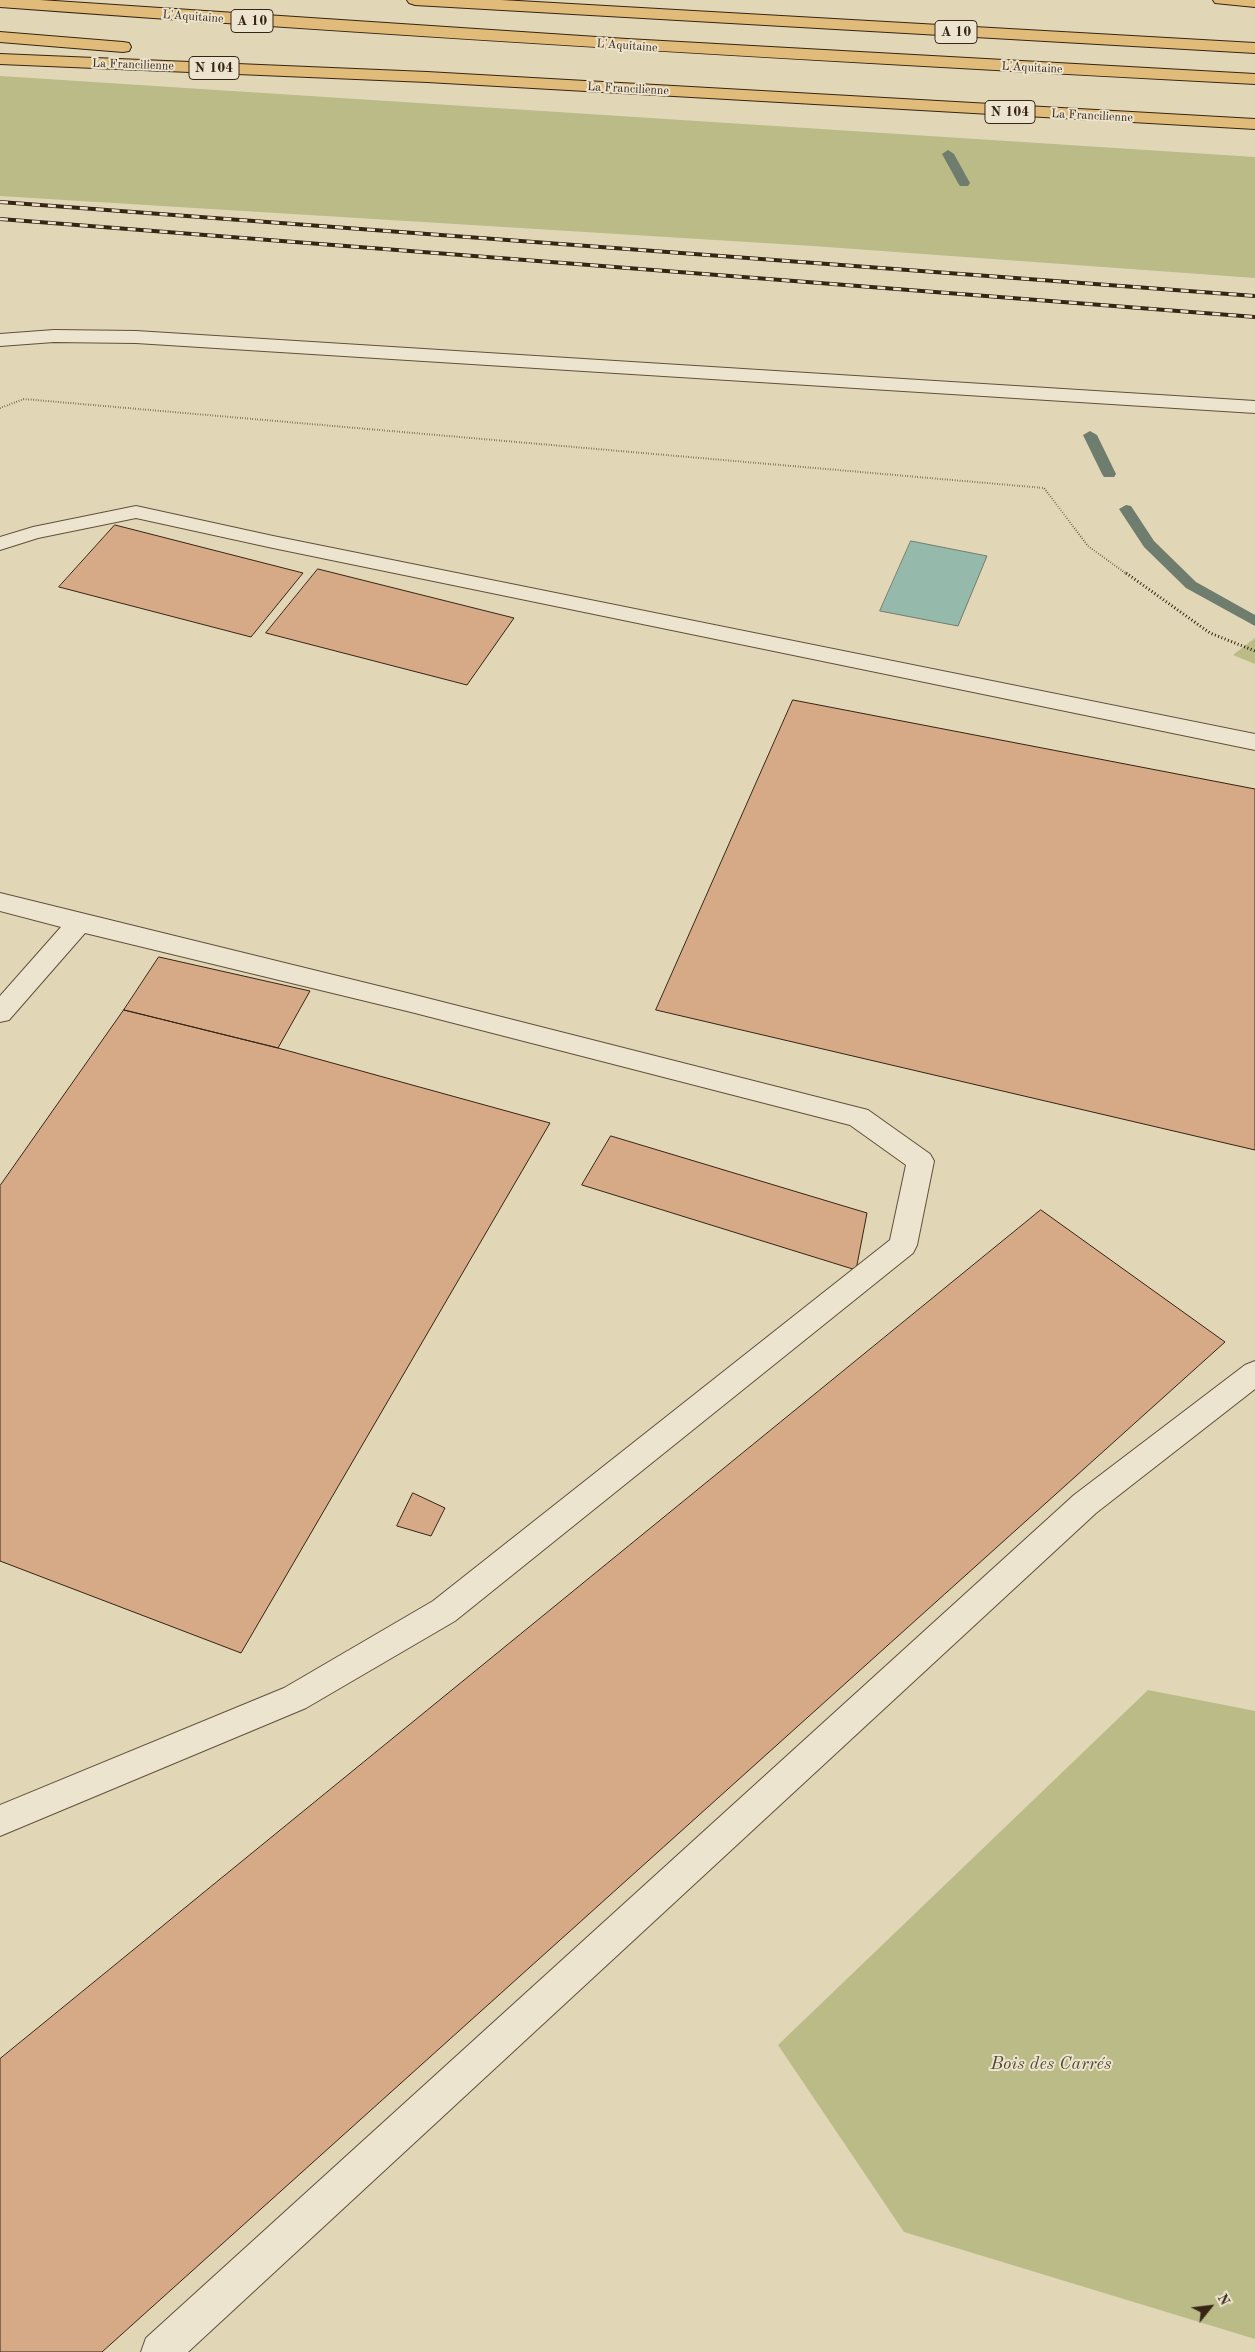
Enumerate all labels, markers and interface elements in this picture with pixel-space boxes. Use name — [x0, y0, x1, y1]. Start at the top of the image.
street label: L'Aquitaine — [162, 8, 224, 26]
road number: A 10 — [231, 10, 273, 32]
road number: A 10 — [935, 21, 977, 44]
street label: L'Aquitaine — [596, 37, 658, 55]
street label: La Francilienne — [92, 56, 174, 74]
road number: N 104 — [189, 56, 239, 80]
street label: L'Aquitaine — [1001, 59, 1063, 77]
street label: La Francilienne — [587, 80, 669, 98]
road number: N 104 — [985, 100, 1035, 124]
street label: La Francilienne — [1051, 107, 1133, 125]
park label: Bois des Carrés — [991, 2053, 1111, 2075]
north arrow — [1185, 2282, 1235, 2332]
text: N — [1214, 2292, 1232, 2308]

